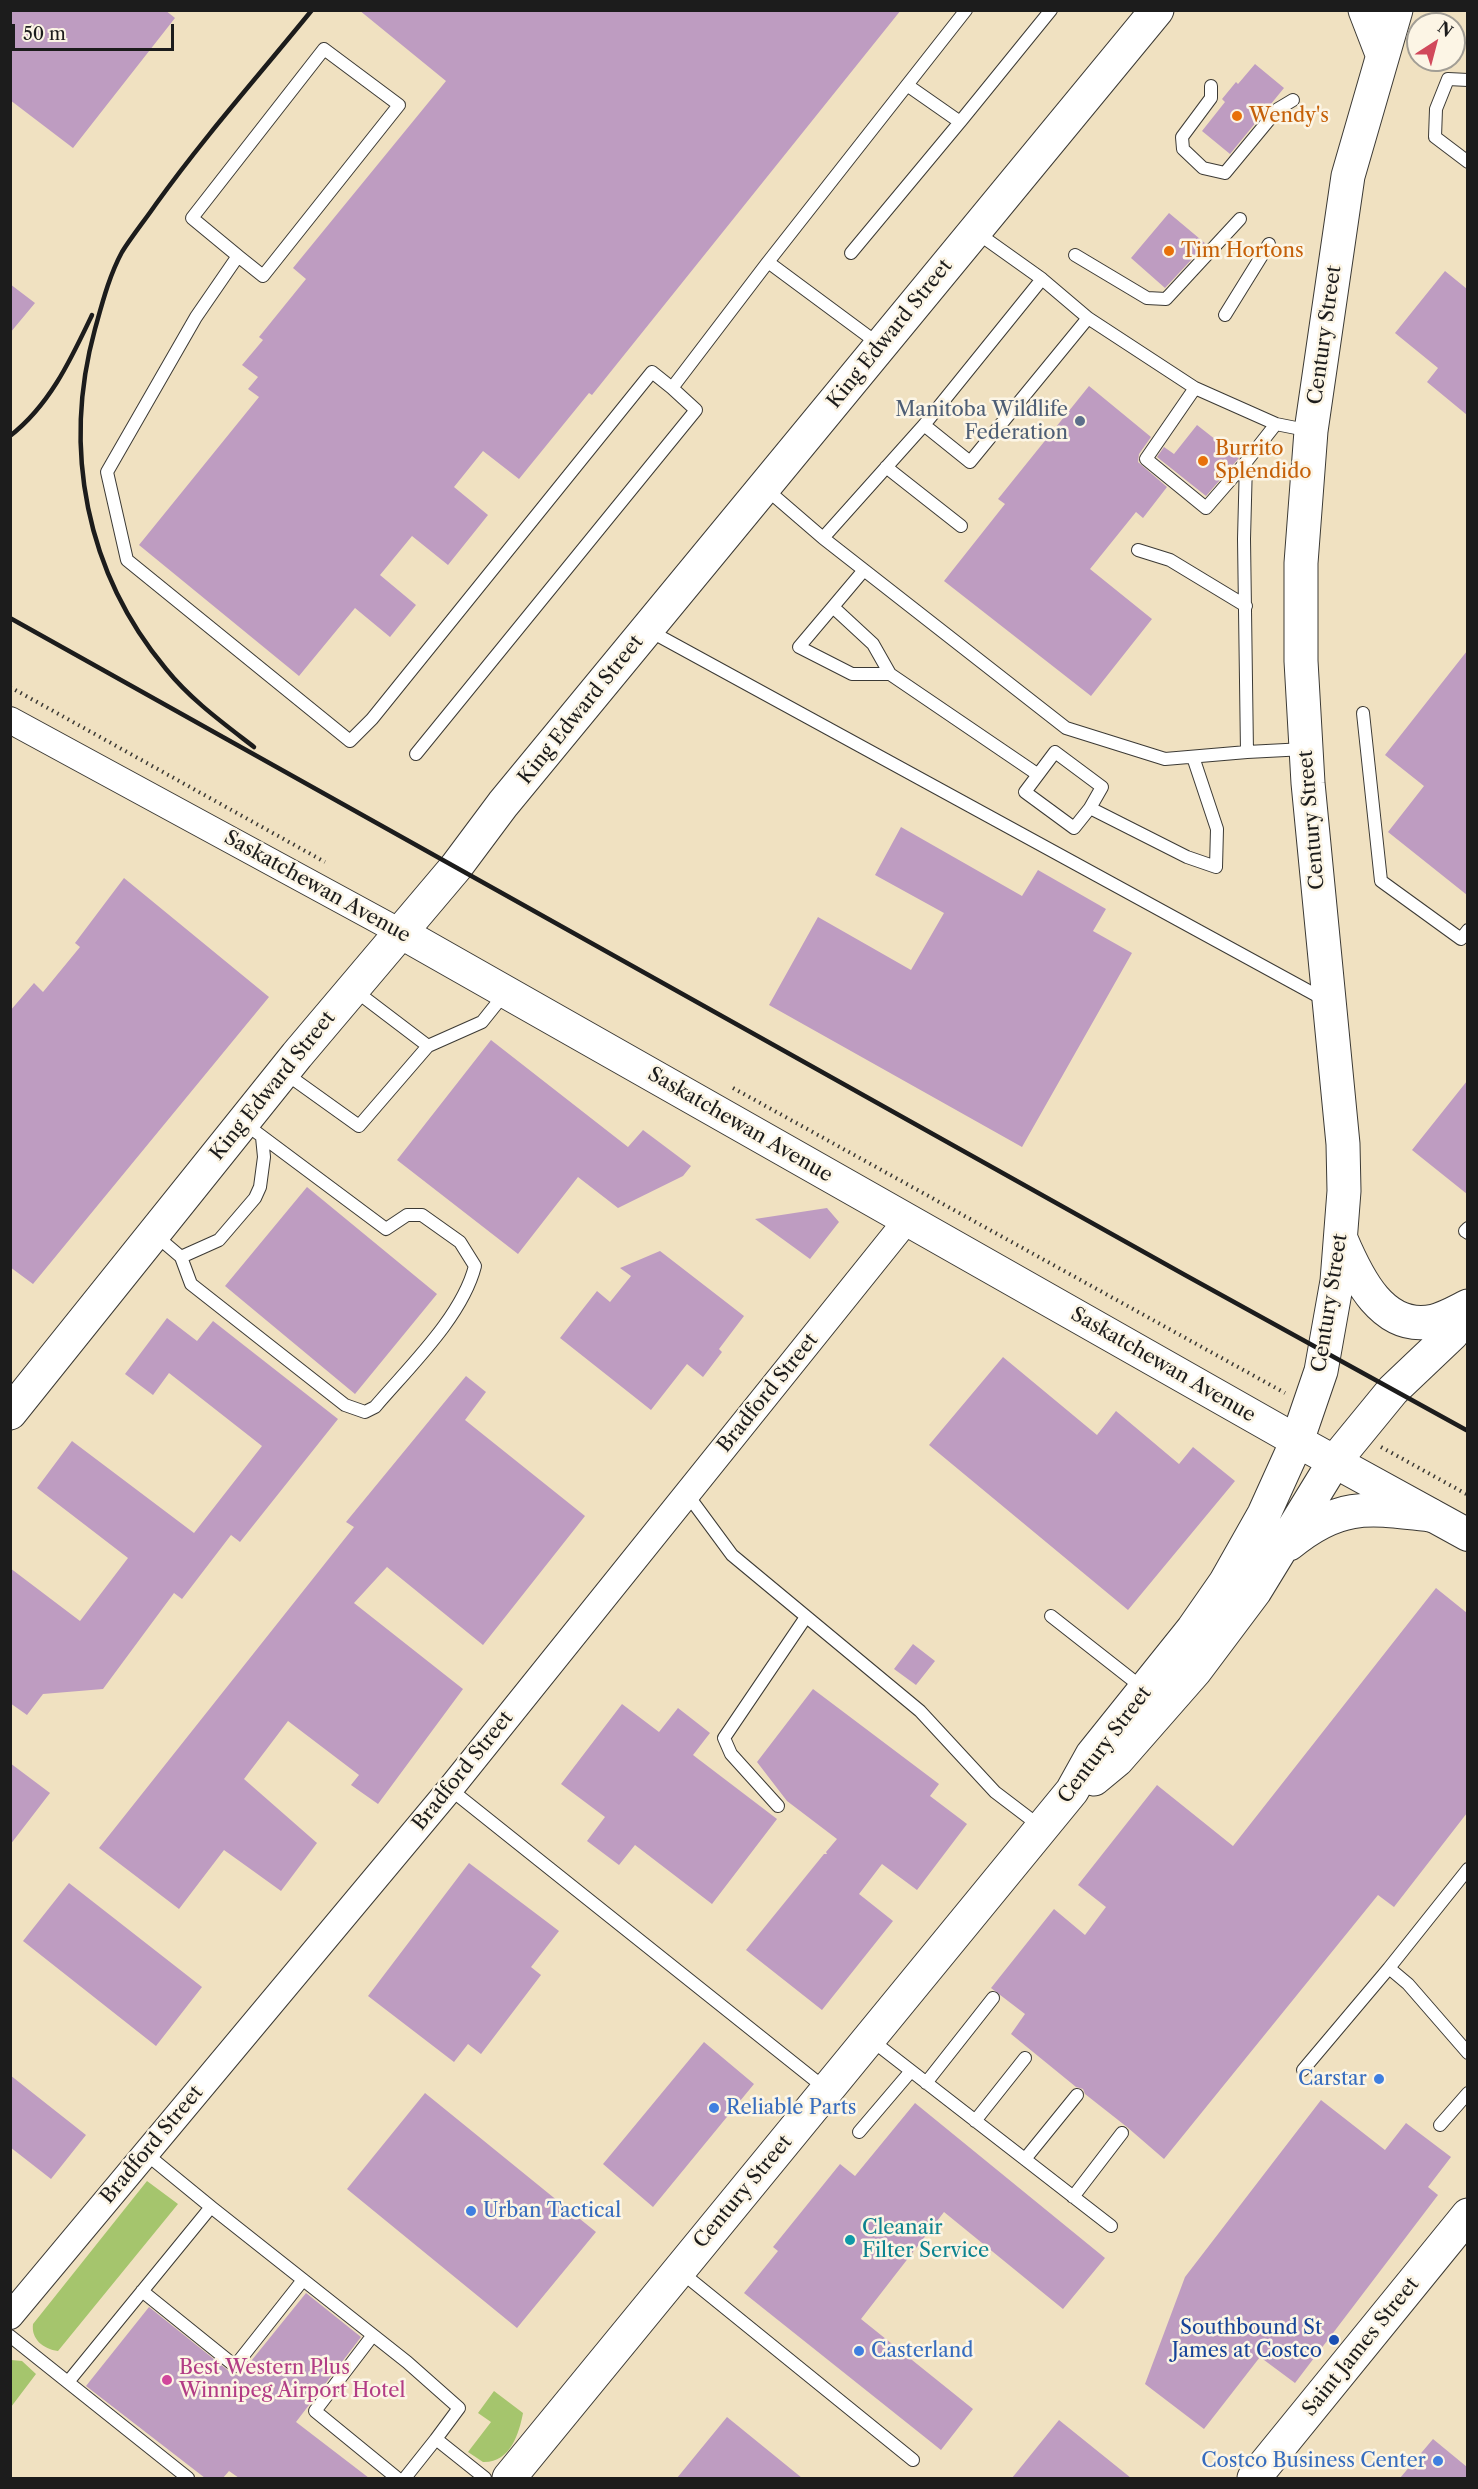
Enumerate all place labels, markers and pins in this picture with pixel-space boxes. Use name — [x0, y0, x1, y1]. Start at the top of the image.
place label: Wendy's — [1249, 104, 1329, 128]
marker: Wendy's — [1230, 109, 1244, 123]
place label: Tim Hortons — [1181, 239, 1304, 263]
marker: Tim Hortons — [1162, 244, 1176, 258]
place label: Manitoba Wildlife Federation — [895, 398, 1068, 445]
marker: Manitoba Wildlife Federation — [1073, 414, 1087, 428]
place label: Burrito Splendido — [1215, 437, 1312, 484]
marker: Burrito Splendido — [1196, 454, 1210, 468]
place label: Carstar — [1298, 2067, 1367, 2091]
marker: Carstar — [1372, 2072, 1386, 2086]
place label: Reliable Parts — [726, 2096, 857, 2120]
marker: Reliable Parts — [707, 2101, 721, 2115]
place label: Urban Tactical — [483, 2199, 621, 2223]
marker: Urban Tactical — [464, 2204, 478, 2218]
place label: Cleanair Filter Service — [862, 2216, 989, 2263]
marker: Cleanair Filter Service — [843, 2233, 857, 2247]
place label: Southbound St James at Costco — [1172, 2316, 1322, 2363]
marker: Southbound St James at Costco — [1327, 2333, 1341, 2347]
place label: Casterland — [871, 2339, 973, 2363]
marker: Casterland — [852, 2344, 866, 2358]
place label: Best Western Plus Winnipeg Airport Hotel — [179, 2356, 405, 2403]
marker: Best Western Plus Winnipeg Airport Hotel — [160, 2373, 174, 2387]
place label: Costco Business Center — [1201, 2449, 1426, 2473]
marker: Costco Business Center — [1431, 2454, 1445, 2468]

